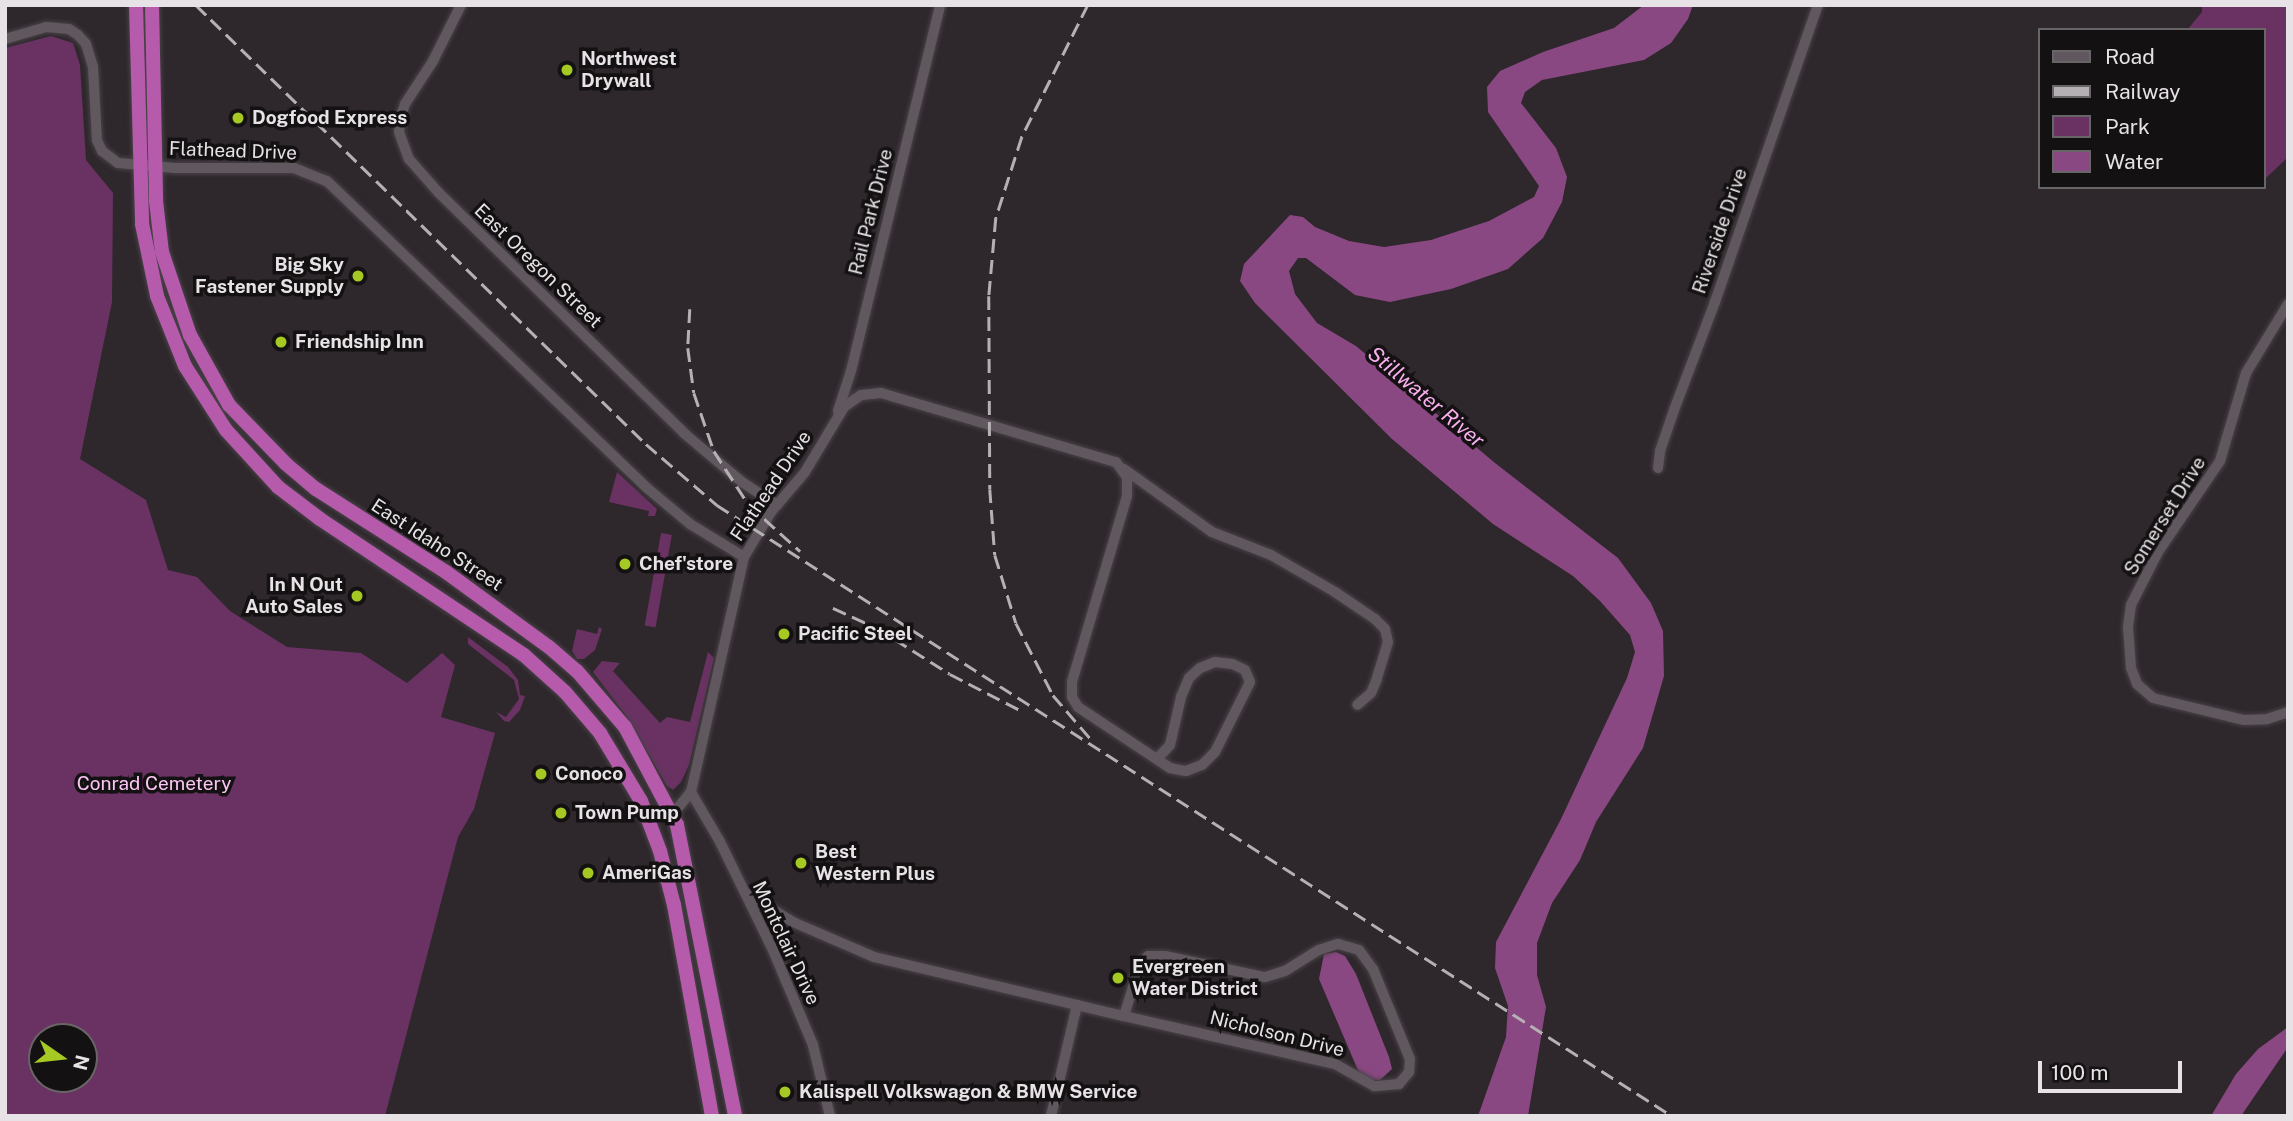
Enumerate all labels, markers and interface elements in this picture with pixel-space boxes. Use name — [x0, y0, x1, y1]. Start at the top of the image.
legend — [2038, 28, 2265, 189]
text: Road — [2105, 44, 2155, 69]
place label: Northwest Drywall — [581, 48, 677, 92]
marker: Northwest Drywall — [559, 62, 575, 78]
text: Railway — [2105, 79, 2181, 104]
place label: Dogfood Express — [252, 107, 407, 129]
marker: Dogfood Express — [230, 110, 246, 126]
text: Park — [2105, 114, 2150, 139]
street label: Flathead Drive — [169, 137, 297, 165]
street label: Rail Park Drive — [844, 147, 898, 277]
text: Water — [2105, 149, 2163, 174]
street label: Riverside Drive — [1688, 165, 1752, 297]
street label: East Oregon Street — [469, 199, 607, 333]
place label: Big Sky Fastener Supply — [195, 254, 344, 298]
marker: Big Sky Fastener Supply — [350, 268, 366, 284]
place label: Friendship Inn — [295, 331, 424, 353]
marker: Friendship Inn — [273, 334, 289, 350]
water label: Stillwater River — [1363, 341, 1489, 453]
street label: Flathead Drive — [726, 427, 816, 545]
street label: Somerset Drive — [2119, 453, 2211, 579]
street label: East Idaho Street — [367, 494, 507, 596]
place label: Chef'store — [639, 553, 733, 575]
marker: Chef'store — [617, 556, 633, 572]
place label: In N Out Auto Sales — [245, 574, 343, 618]
marker: In N Out Auto Sales — [349, 588, 365, 604]
place label: Pacific Steel — [798, 623, 912, 645]
marker: Pacific Steel — [776, 626, 792, 642]
place label: Conoco — [555, 763, 623, 785]
marker: Conoco — [533, 766, 549, 782]
park label: Conrad Cemetery — [77, 773, 231, 795]
place label: Town Pump — [575, 802, 679, 824]
marker: Town Pump — [553, 805, 569, 821]
place label: Best Western Plus — [815, 841, 935, 885]
marker: Best Western Plus — [793, 855, 809, 871]
place label: AmeriGas — [602, 862, 692, 884]
marker: AmeriGas — [580, 865, 596, 881]
street label: Montclair Drive — [747, 878, 825, 1008]
place label: Evergreen Water District — [1132, 956, 1258, 1000]
marker: Evergreen Water District — [1110, 970, 1126, 986]
street label: Nicholson Drive — [1207, 1006, 1347, 1062]
north arrow — [28, 1023, 98, 1093]
scale bar — [2041, 1048, 2184, 1092]
text: N — [69, 1053, 94, 1072]
text: 100 m — [2051, 1060, 2108, 1085]
place label: Kalispell Volkswagon & BMW Service — [799, 1081, 1138, 1103]
marker: Kalispell Volkswagon & BMW Service — [777, 1084, 793, 1100]

